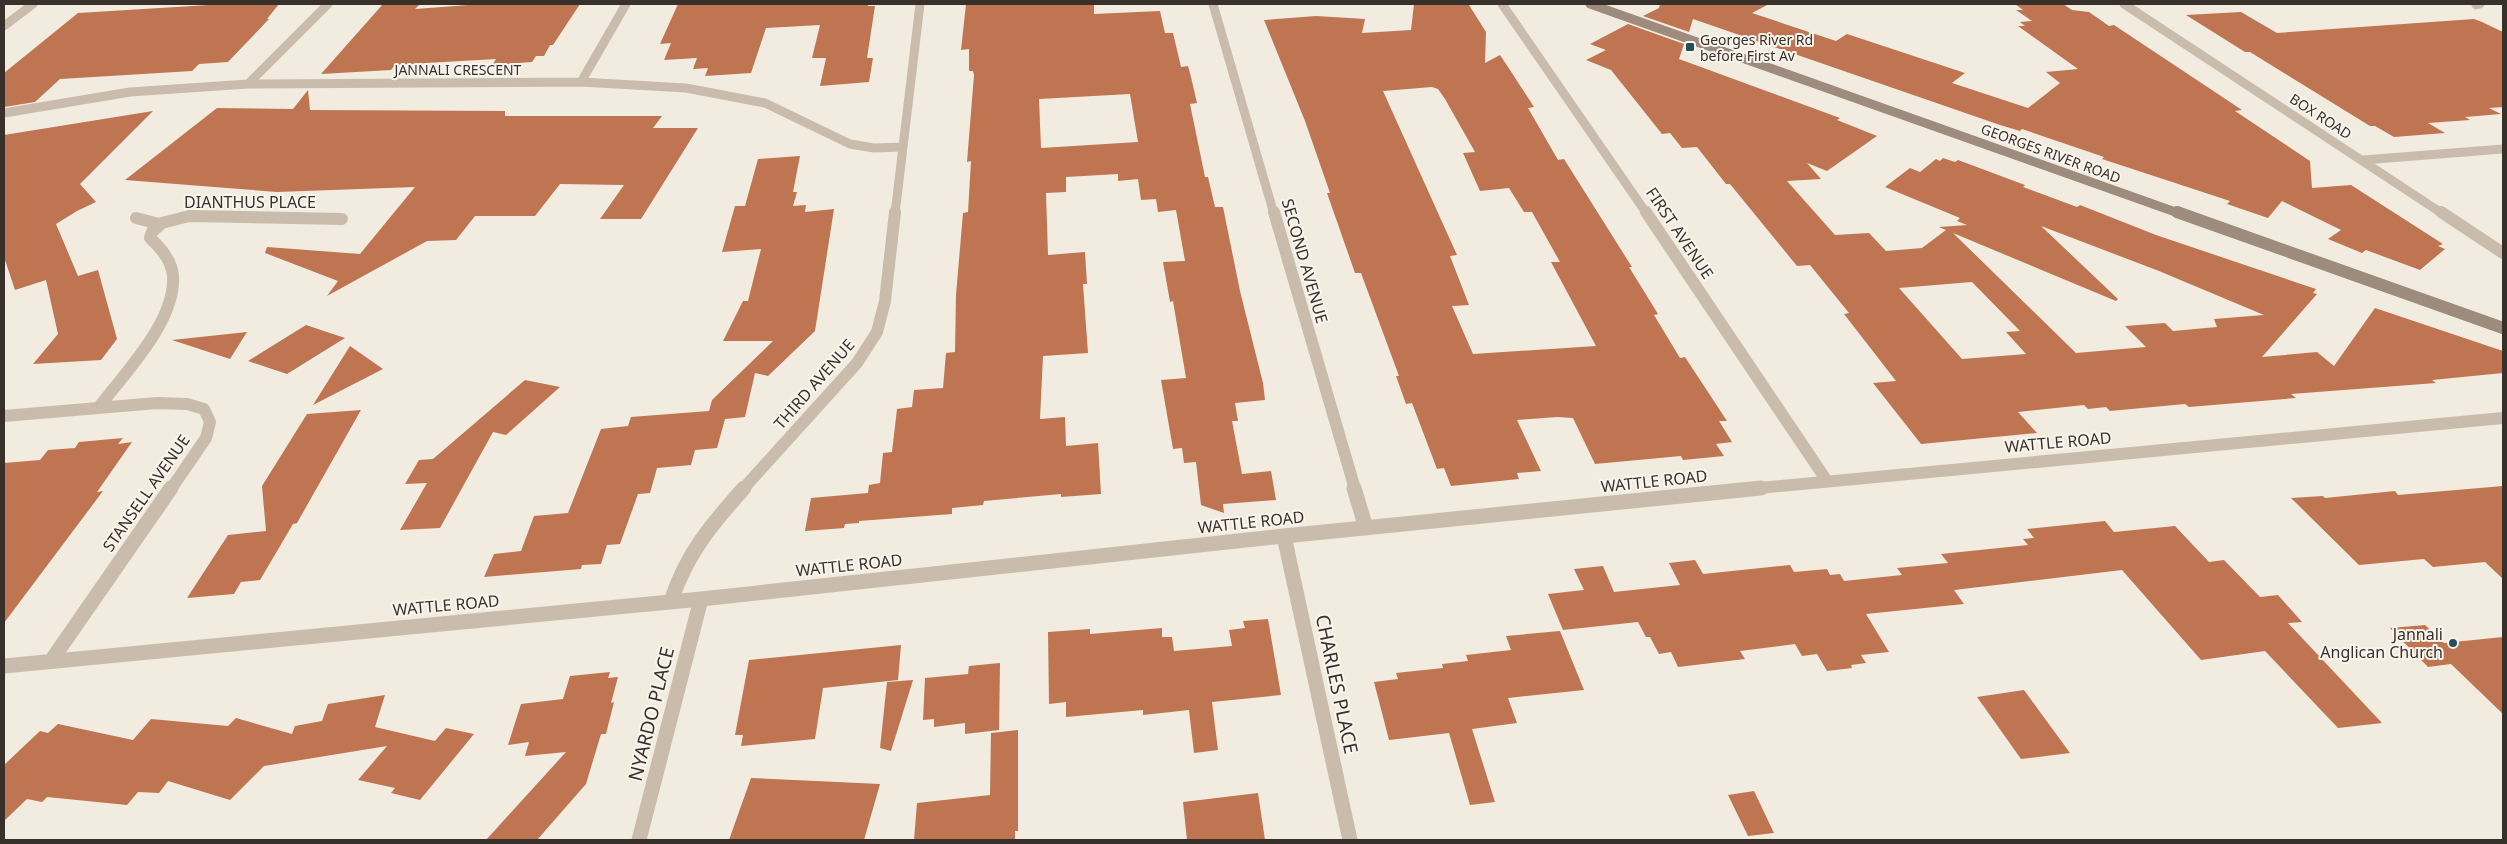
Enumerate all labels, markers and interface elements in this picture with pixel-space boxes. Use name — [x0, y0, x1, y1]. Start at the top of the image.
place label: Georges River Rd before First Av — [1700, 30, 1813, 65]
marker: Georges River Rd before First Av — [1684, 41, 1696, 53]
street label: JANNALI CRESCENT — [393, 60, 522, 79]
street label: BOX ROAD — [2286, 89, 2356, 143]
street label: GEORGES RIVER ROAD — [1978, 119, 2124, 187]
street label: FIRST AVENUE — [1641, 183, 1719, 283]
street label: DIANTHUS PLACE — [184, 191, 316, 213]
street label: SECOND AVENUE — [1277, 196, 1333, 326]
street label: THIRD AVENUE — [769, 334, 859, 434]
street label: WATTLE ROAD — [2004, 426, 2112, 458]
street label: STANSELL AVENUE — [97, 430, 195, 556]
street label: WATTLE ROAD — [1600, 464, 1708, 498]
street label: WATTLE ROAD — [1197, 505, 1305, 539]
street label: WATTLE ROAD — [795, 548, 903, 582]
street label: WATTLE ROAD — [392, 589, 500, 621]
street label: CHARLES PLACE — [1310, 612, 1364, 756]
place label: Jannali Anglican Church — [2320, 623, 2443, 663]
marker: Jannali Anglican Church — [2447, 637, 2459, 649]
street label: NYARDO PLACE — [622, 644, 680, 784]

